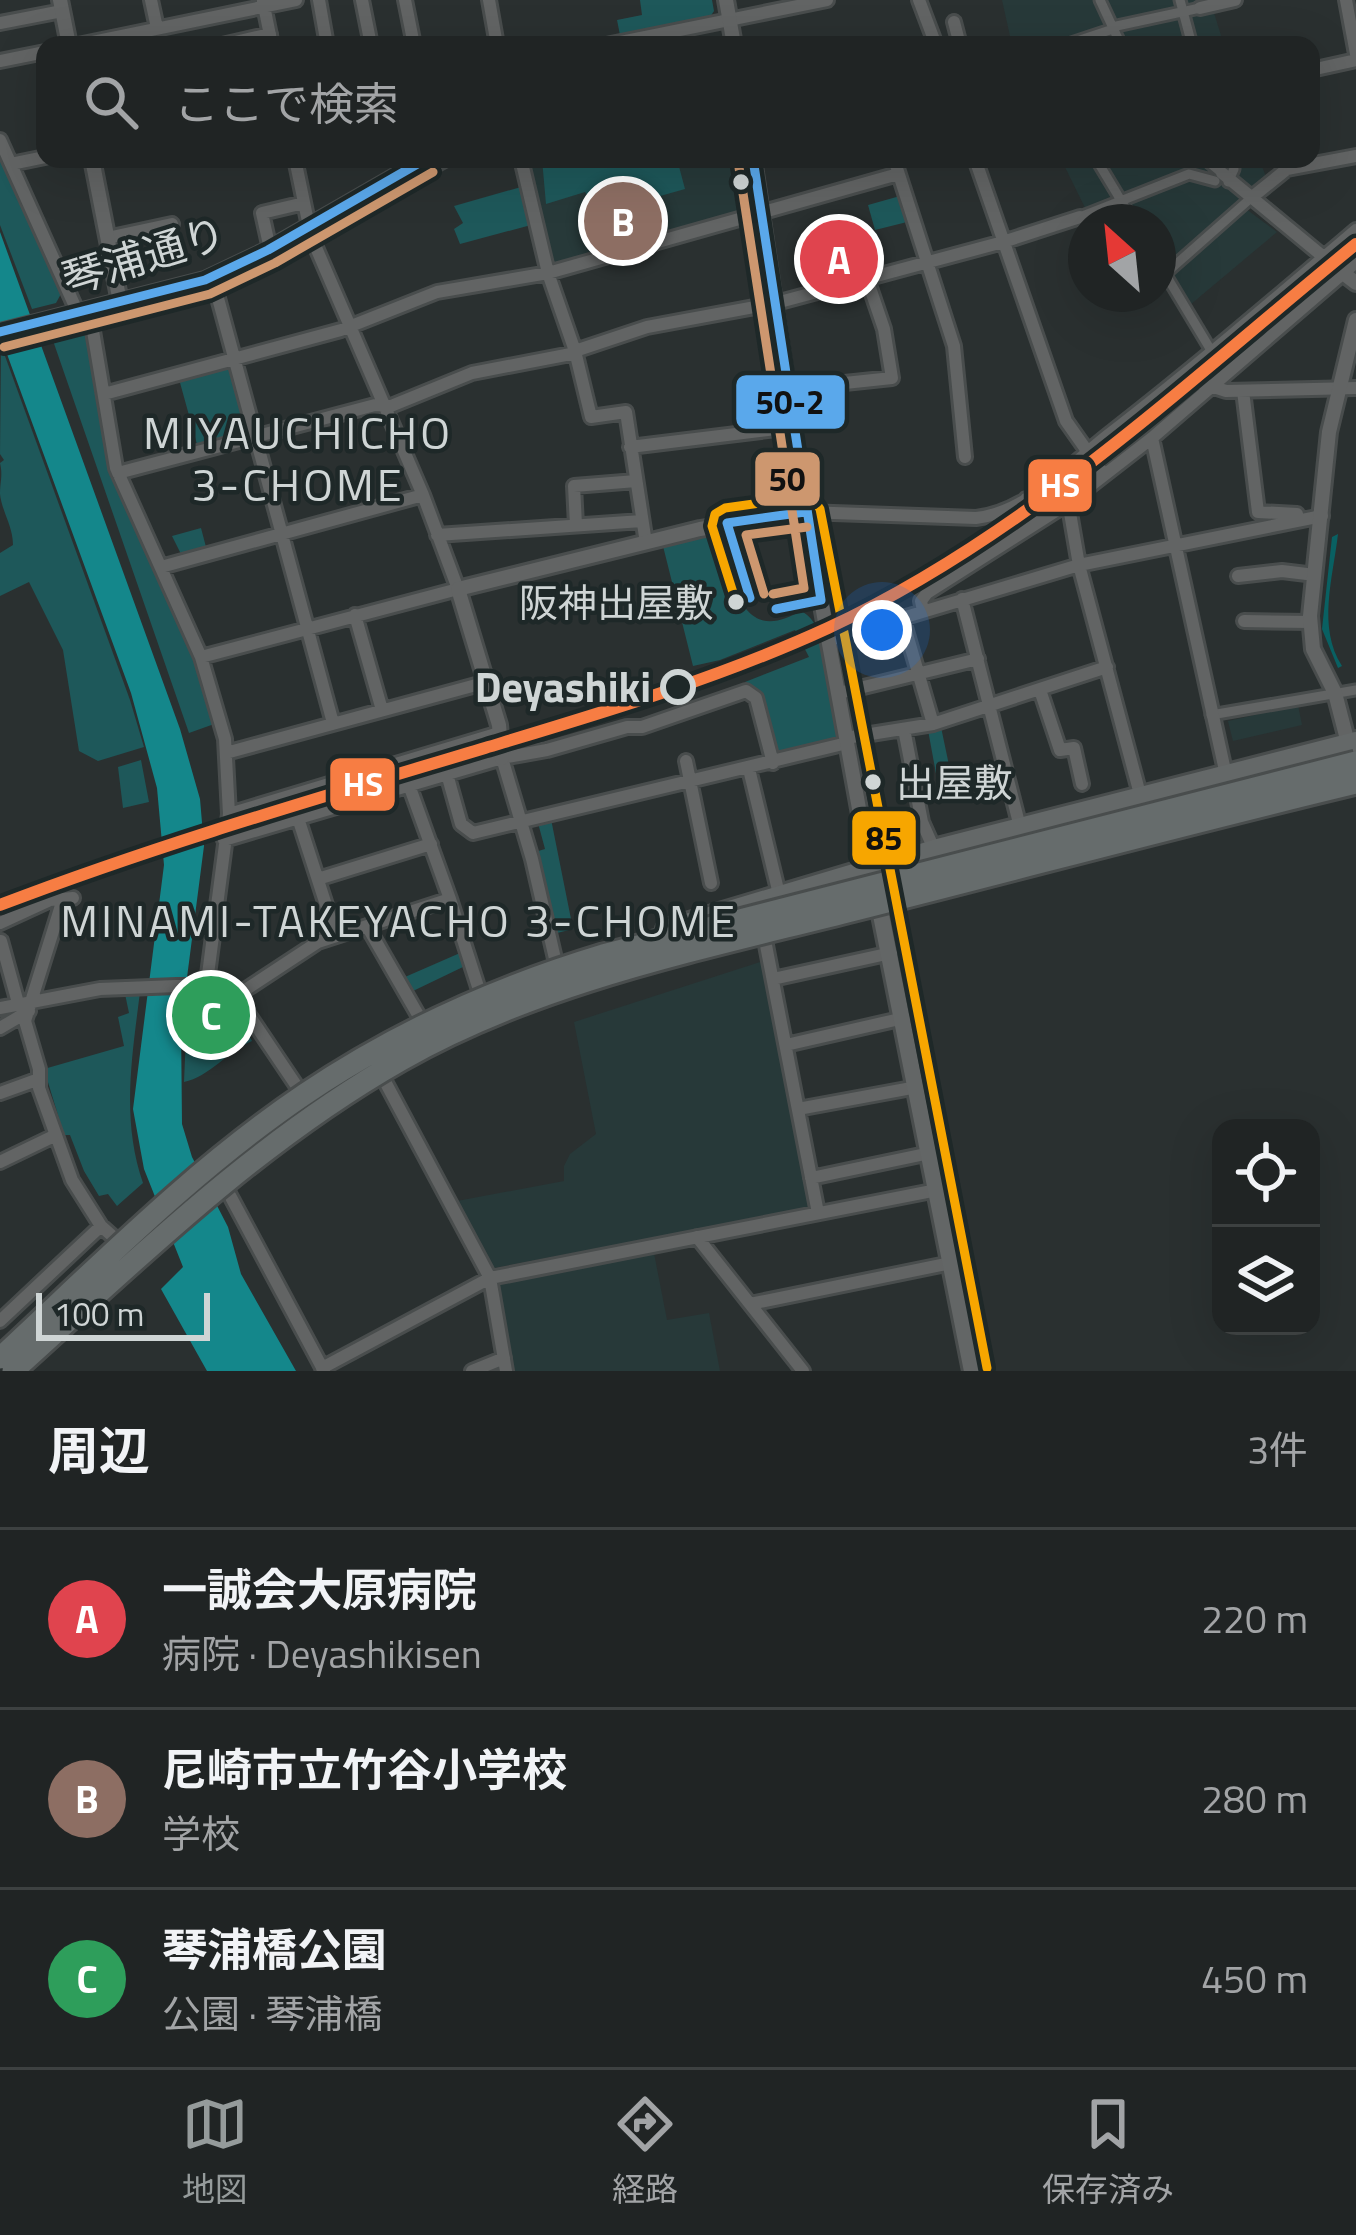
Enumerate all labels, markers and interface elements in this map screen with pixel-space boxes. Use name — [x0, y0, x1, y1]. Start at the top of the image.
search box — [36, 36, 1320, 168]
icon: search — [78, 69, 144, 135]
text: ここで検索 — [174, 69, 399, 137]
unlabelled marker — [730, 171, 752, 193]
pin: B — [584, 176, 662, 266]
street label: 琴浦通り — [54, 200, 233, 310]
north arrow — [1068, 204, 1176, 312]
pin: A — [800, 214, 878, 304]
line badge: 50-2 — [734, 373, 847, 431]
text: 50-2 — [756, 377, 824, 427]
district label: MIYAUCHICHO 3-CHOME — [143, 398, 453, 518]
line badge: 50 — [753, 450, 822, 508]
text: 50 — [769, 454, 805, 504]
line badge: HS — [1026, 457, 1094, 514]
text: HS — [1040, 460, 1080, 510]
place label: 阪神出屋敷 — [519, 573, 714, 632]
marker: 阪神出屋敷 — [725, 591, 747, 613]
your location — [852, 600, 912, 660]
place label: Deyashiki — [475, 654, 651, 718]
marker: Deyashiki — [662, 671, 694, 703]
place label: 出屋敷 — [896, 753, 1013, 812]
line badge: HS — [328, 756, 397, 813]
text: HS — [343, 759, 383, 809]
marker: 出屋敷 — [862, 771, 884, 793]
line badge: 85 — [850, 809, 918, 867]
text: 85 — [866, 813, 902, 863]
district label: MINAMI-TAKEYACHO 3-CHOME — [60, 886, 738, 954]
pin: C — [172, 970, 250, 1060]
map controls — [1212, 1119, 1320, 1335]
button: locate — [1212, 1119, 1320, 1227]
button: layers — [1212, 1227, 1320, 1335]
scale bar — [36, 1287, 210, 1340]
text: 100 m — [54, 1289, 144, 1339]
text: 周辺 — [48, 1411, 150, 1489]
text: 3件 — [1247, 1420, 1308, 1479]
text: 一誠会大原病院 — [162, 1555, 477, 1623]
text: A — [75, 1589, 99, 1648]
text: 220 m — [1201, 1589, 1308, 1648]
text: 病院 · Deyashikisen — [162, 1624, 482, 1683]
text: 尼崎市立竹谷小学校 — [162, 1735, 567, 1803]
text: B — [75, 1769, 99, 1828]
text: 280 m — [1201, 1769, 1308, 1828]
text: 学校 — [162, 1804, 240, 1863]
text: 琴浦橋公園 — [162, 1915, 387, 1983]
text: C — [76, 1949, 98, 2008]
text: 450 m — [1201, 1949, 1308, 2008]
text: 公園 · 琴浦橋 — [162, 1984, 383, 2043]
tab: 地図 — [182, 2091, 248, 2214]
tab: 経路 — [612, 2091, 678, 2214]
tab: 保存済み — [1042, 2091, 1174, 2214]

